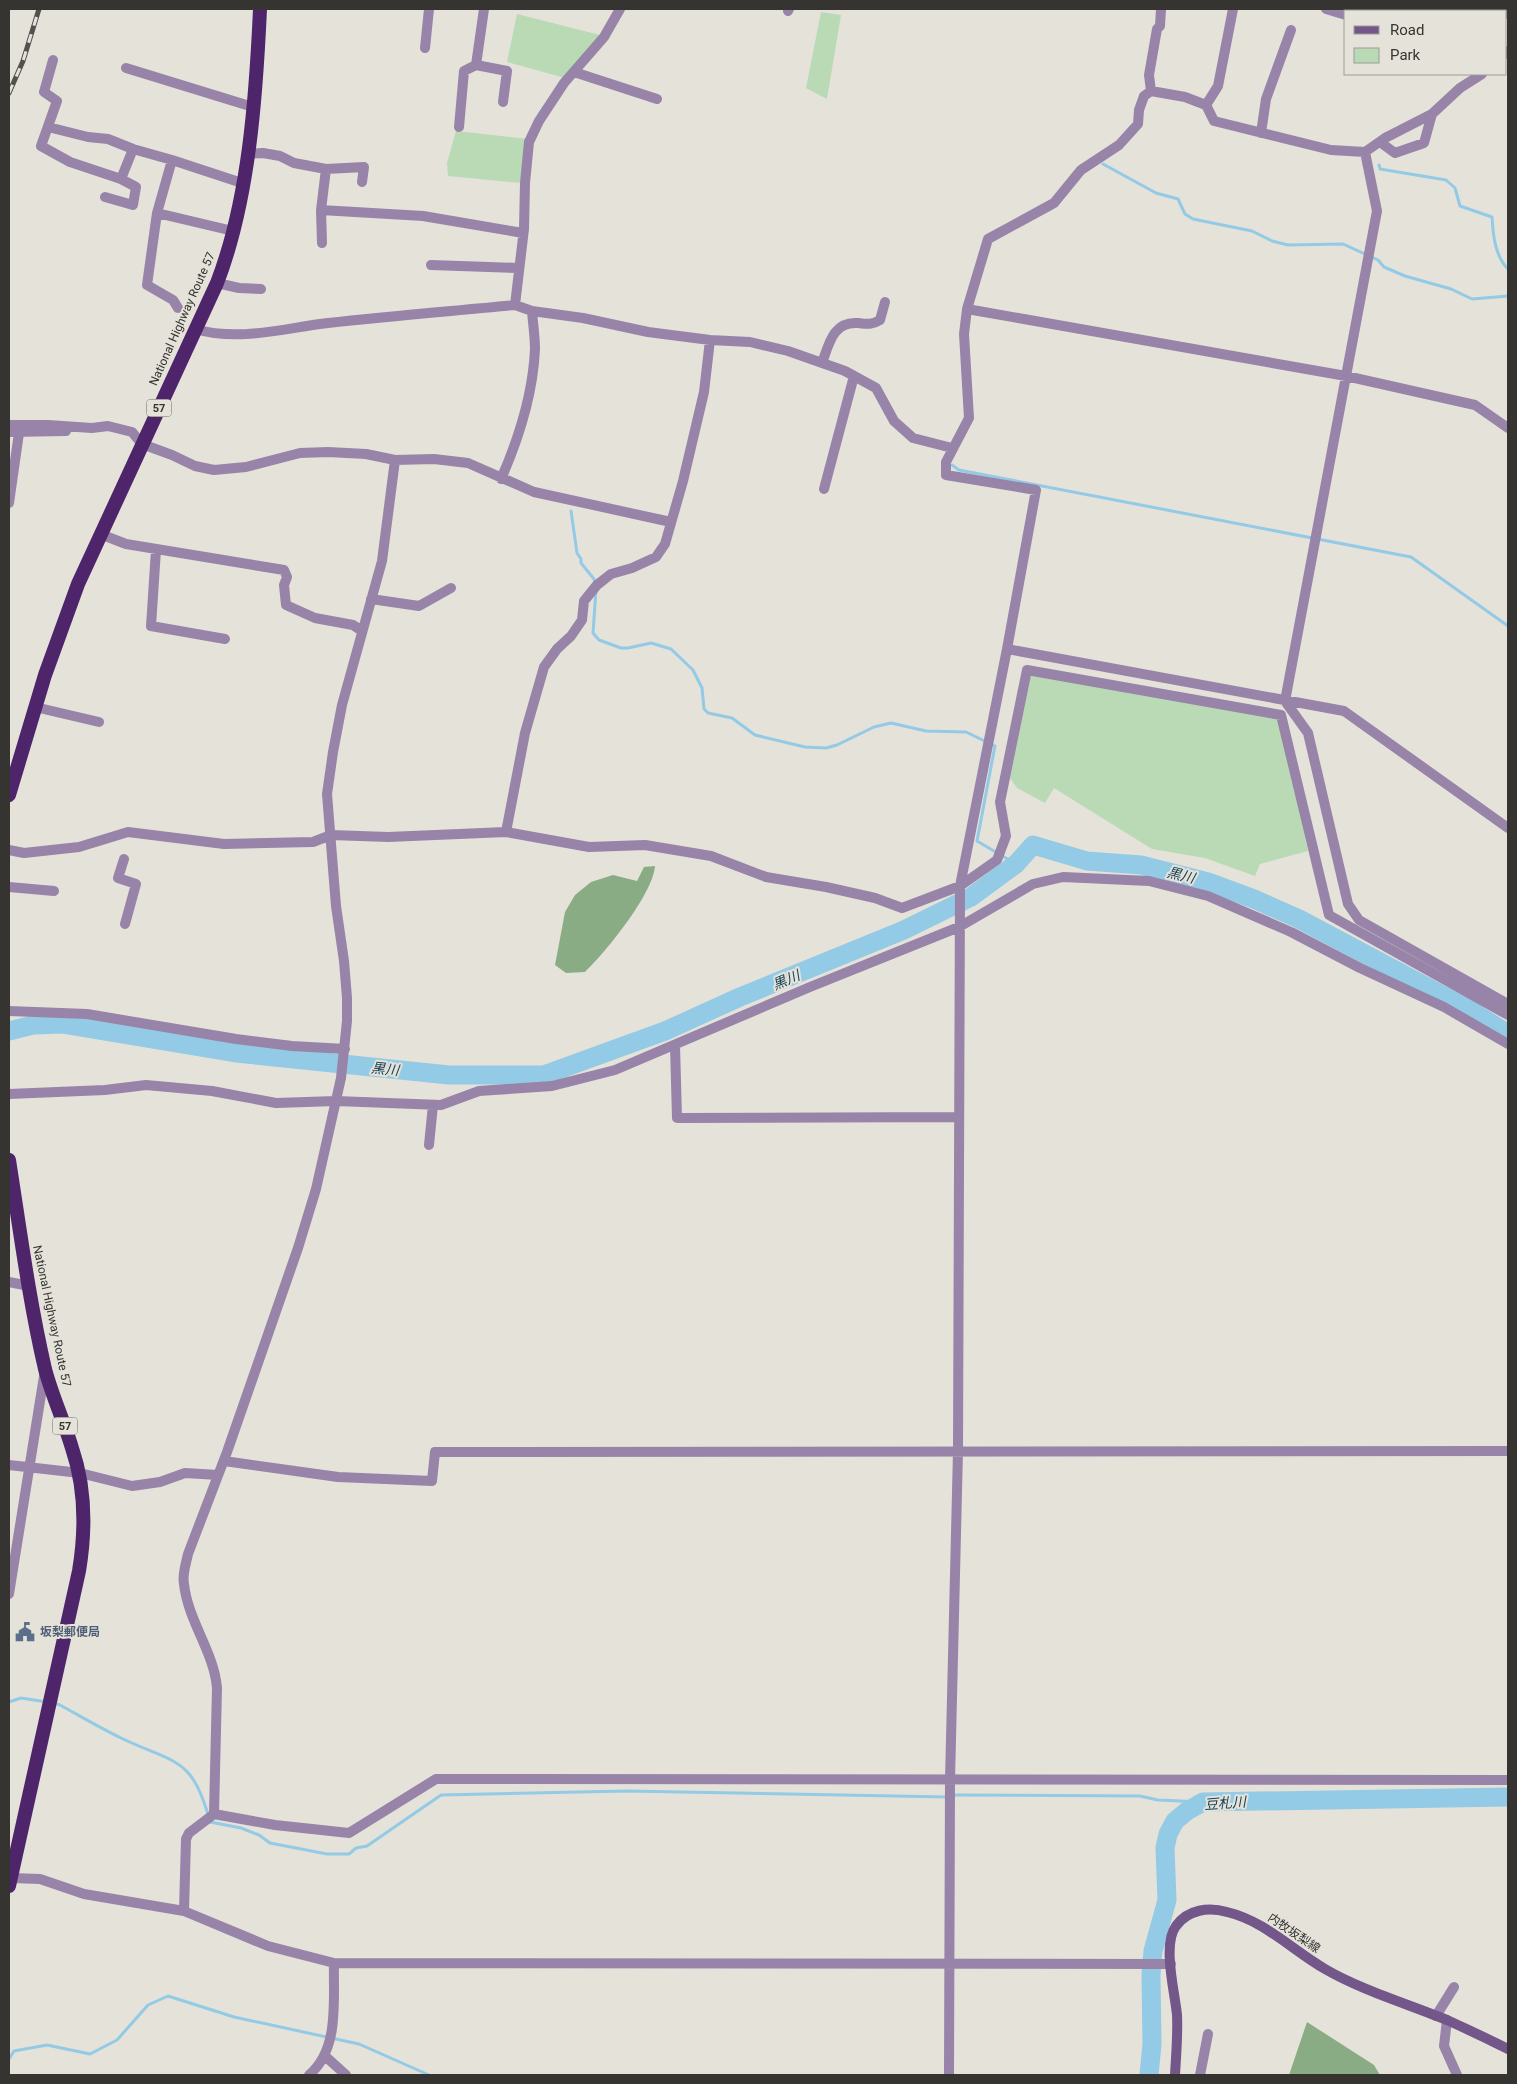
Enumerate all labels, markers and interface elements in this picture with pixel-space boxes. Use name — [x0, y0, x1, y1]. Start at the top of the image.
legend — [1344, 10, 1507, 75]
text: Road — [1390, 21, 1424, 39]
text: Park — [1390, 46, 1421, 64]
street label: National Highway Route 57 — [146, 250, 218, 388]
road number: 57 — [146, 399, 172, 416]
water label: 黒川 — [1165, 864, 1198, 887]
water label: 黒川 — [770, 966, 804, 993]
water label: 黒川 — [370, 1060, 402, 1079]
street label: National Highway Route 57 — [30, 1244, 74, 1388]
road number: 57 — [52, 1418, 78, 1434]
public building icon: 坂梨郵便局 — [14, 1621, 36, 1643]
place label: 坂梨郵便局 — [40, 1625, 100, 1639]
water label: 豆札川 — [1203, 1793, 1249, 1812]
street label: 内牧坂梨線 — [1265, 1910, 1323, 1956]

